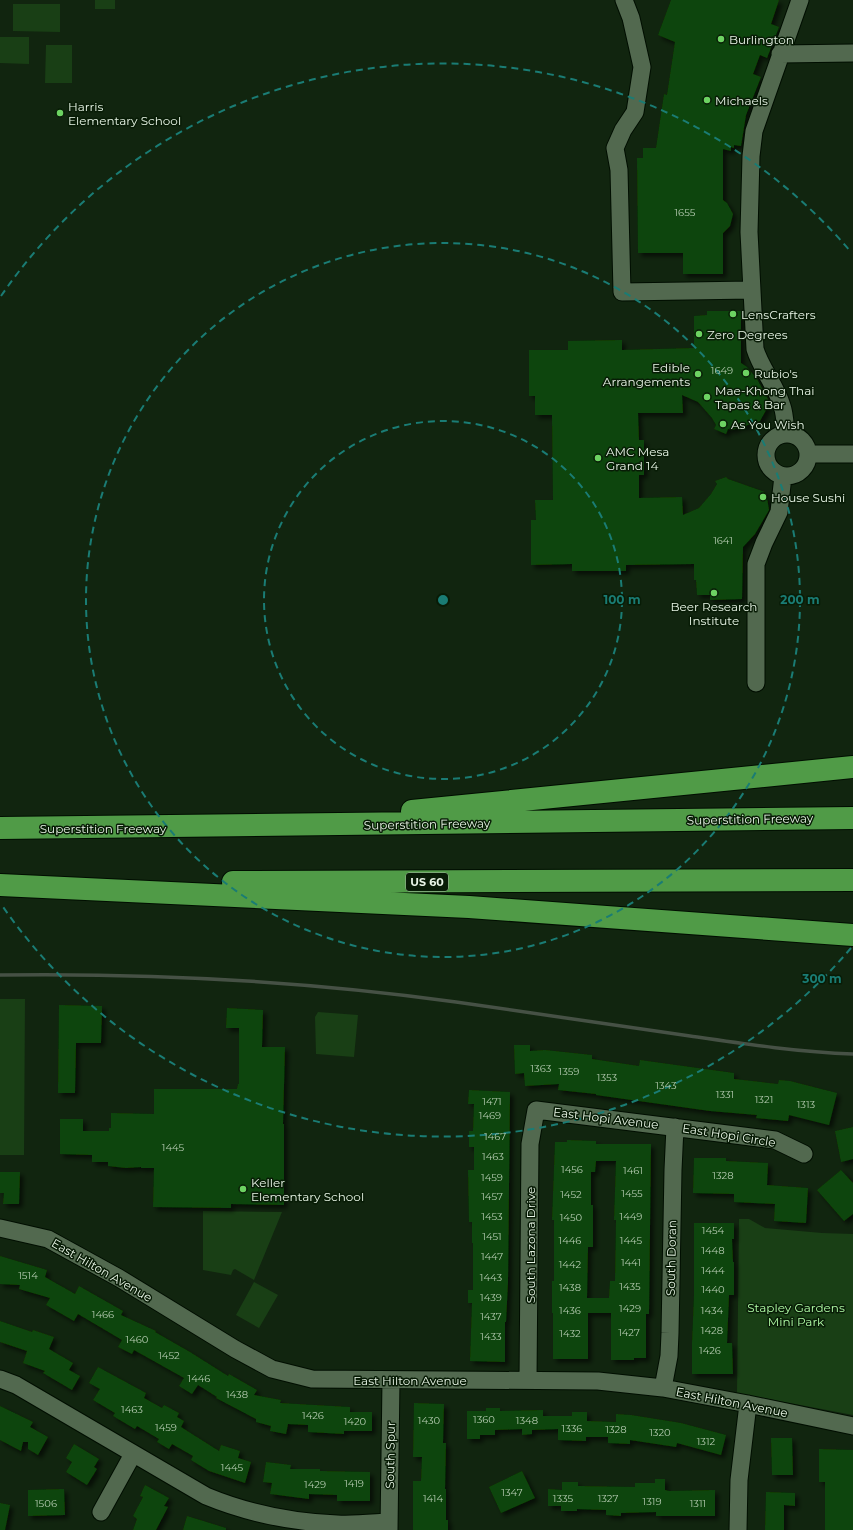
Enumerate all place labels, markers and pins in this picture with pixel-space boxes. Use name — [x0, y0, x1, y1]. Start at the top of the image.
place label: Burlington — [729, 32, 794, 47]
marker: Burlington — [716, 34, 726, 44]
place label: Michaels — [715, 93, 768, 108]
marker: Michaels — [702, 95, 712, 105]
place label: Harris Elementary School — [68, 99, 181, 128]
marker: Harris Elementary School — [55, 108, 65, 118]
place label: LensCrafters — [741, 307, 816, 322]
marker: LensCrafters — [728, 309, 738, 319]
place label: Zero Degrees — [707, 327, 788, 342]
marker: Zero Degrees — [694, 329, 704, 339]
place label: Edible Arrangements — [603, 360, 690, 389]
place label: Rubio's — [754, 366, 798, 381]
marker: Rubio's — [741, 368, 751, 378]
marker: Edible Arrangements — [693, 369, 703, 379]
place label: Mae-Khong Thai Tapas & Bar — [715, 383, 814, 412]
marker: Mae-Khong Thai Tapas & Bar — [702, 392, 712, 402]
place label: As You Wish — [731, 417, 805, 432]
marker: As You Wish — [718, 419, 728, 429]
place label: AMC Mesa Grand 14 — [606, 444, 669, 473]
marker: AMC Mesa Grand 14 — [593, 453, 603, 463]
place label: House Sushi — [771, 490, 845, 505]
marker: House Sushi — [758, 492, 768, 502]
marker: Beer Research Institute — [709, 588, 719, 598]
centre of rings — [436, 593, 450, 607]
place label: Beer Research Institute — [671, 599, 757, 628]
place label: Keller Elementary School — [251, 1175, 364, 1204]
marker: Keller Elementary School — [238, 1184, 248, 1194]

